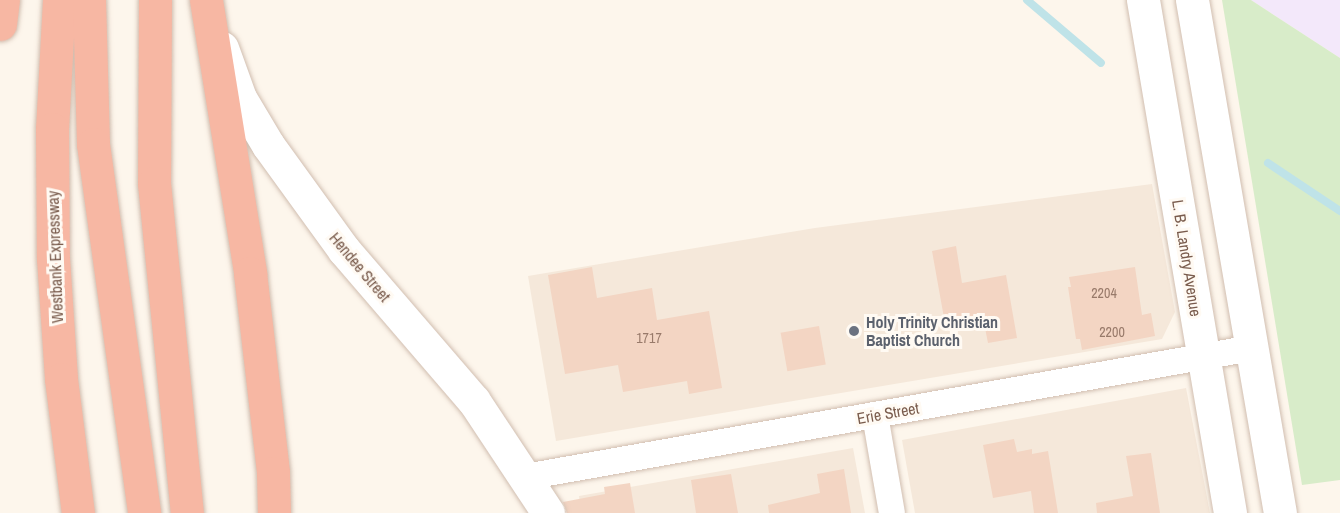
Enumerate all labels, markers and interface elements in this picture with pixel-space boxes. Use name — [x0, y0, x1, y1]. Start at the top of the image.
street label: Westbank Expressway — [43, 190, 67, 324]
street label: L. B. Landry Avenue — [1168, 198, 1206, 318]
street label: Hendee Street — [325, 228, 395, 306]
house number: 2204 — [1091, 285, 1117, 301]
place label: Holy Trinity Christian Baptist Church — [866, 312, 998, 350]
marker: Holy Trinity Christian Baptist Church — [847, 324, 861, 338]
house number: 2200 — [1099, 324, 1125, 340]
house number: 1717 — [636, 330, 662, 346]
street label: Erie Street — [855, 398, 921, 428]

